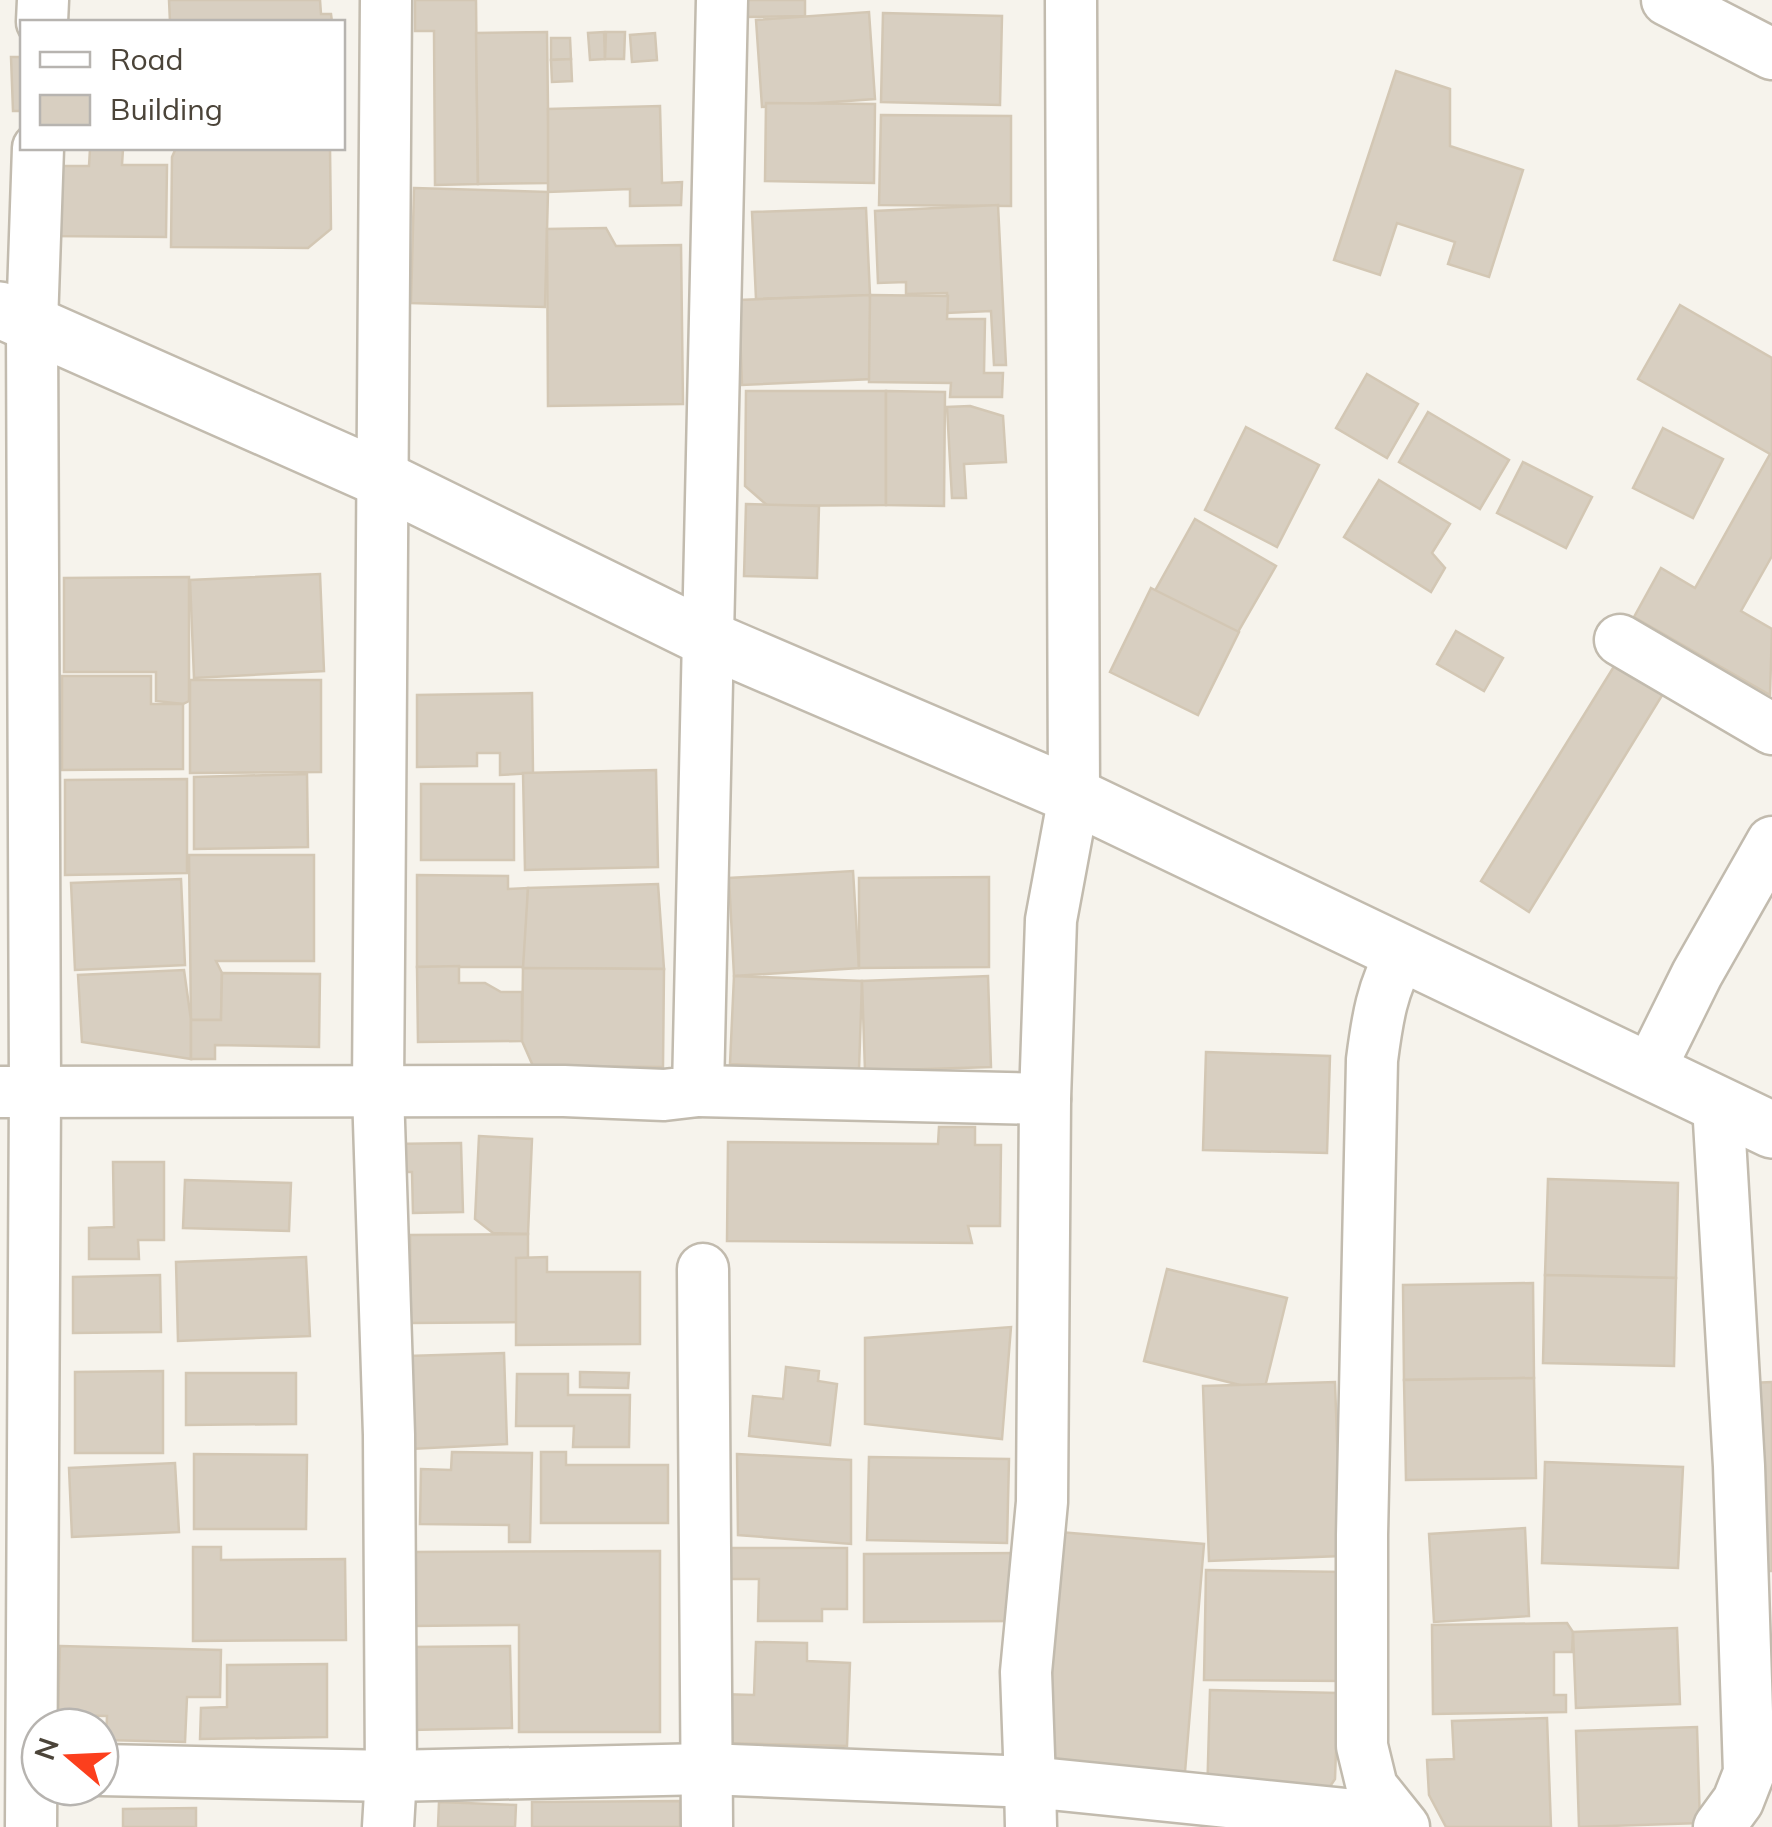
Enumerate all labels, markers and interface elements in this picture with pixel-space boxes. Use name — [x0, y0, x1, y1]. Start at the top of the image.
legend — [20, 20, 345, 150]
text: Road — [110, 40, 184, 78]
text: Building — [110, 90, 223, 128]
north arrow — [20, 1707, 120, 1807]
text: N — [26, 1733, 66, 1764]

